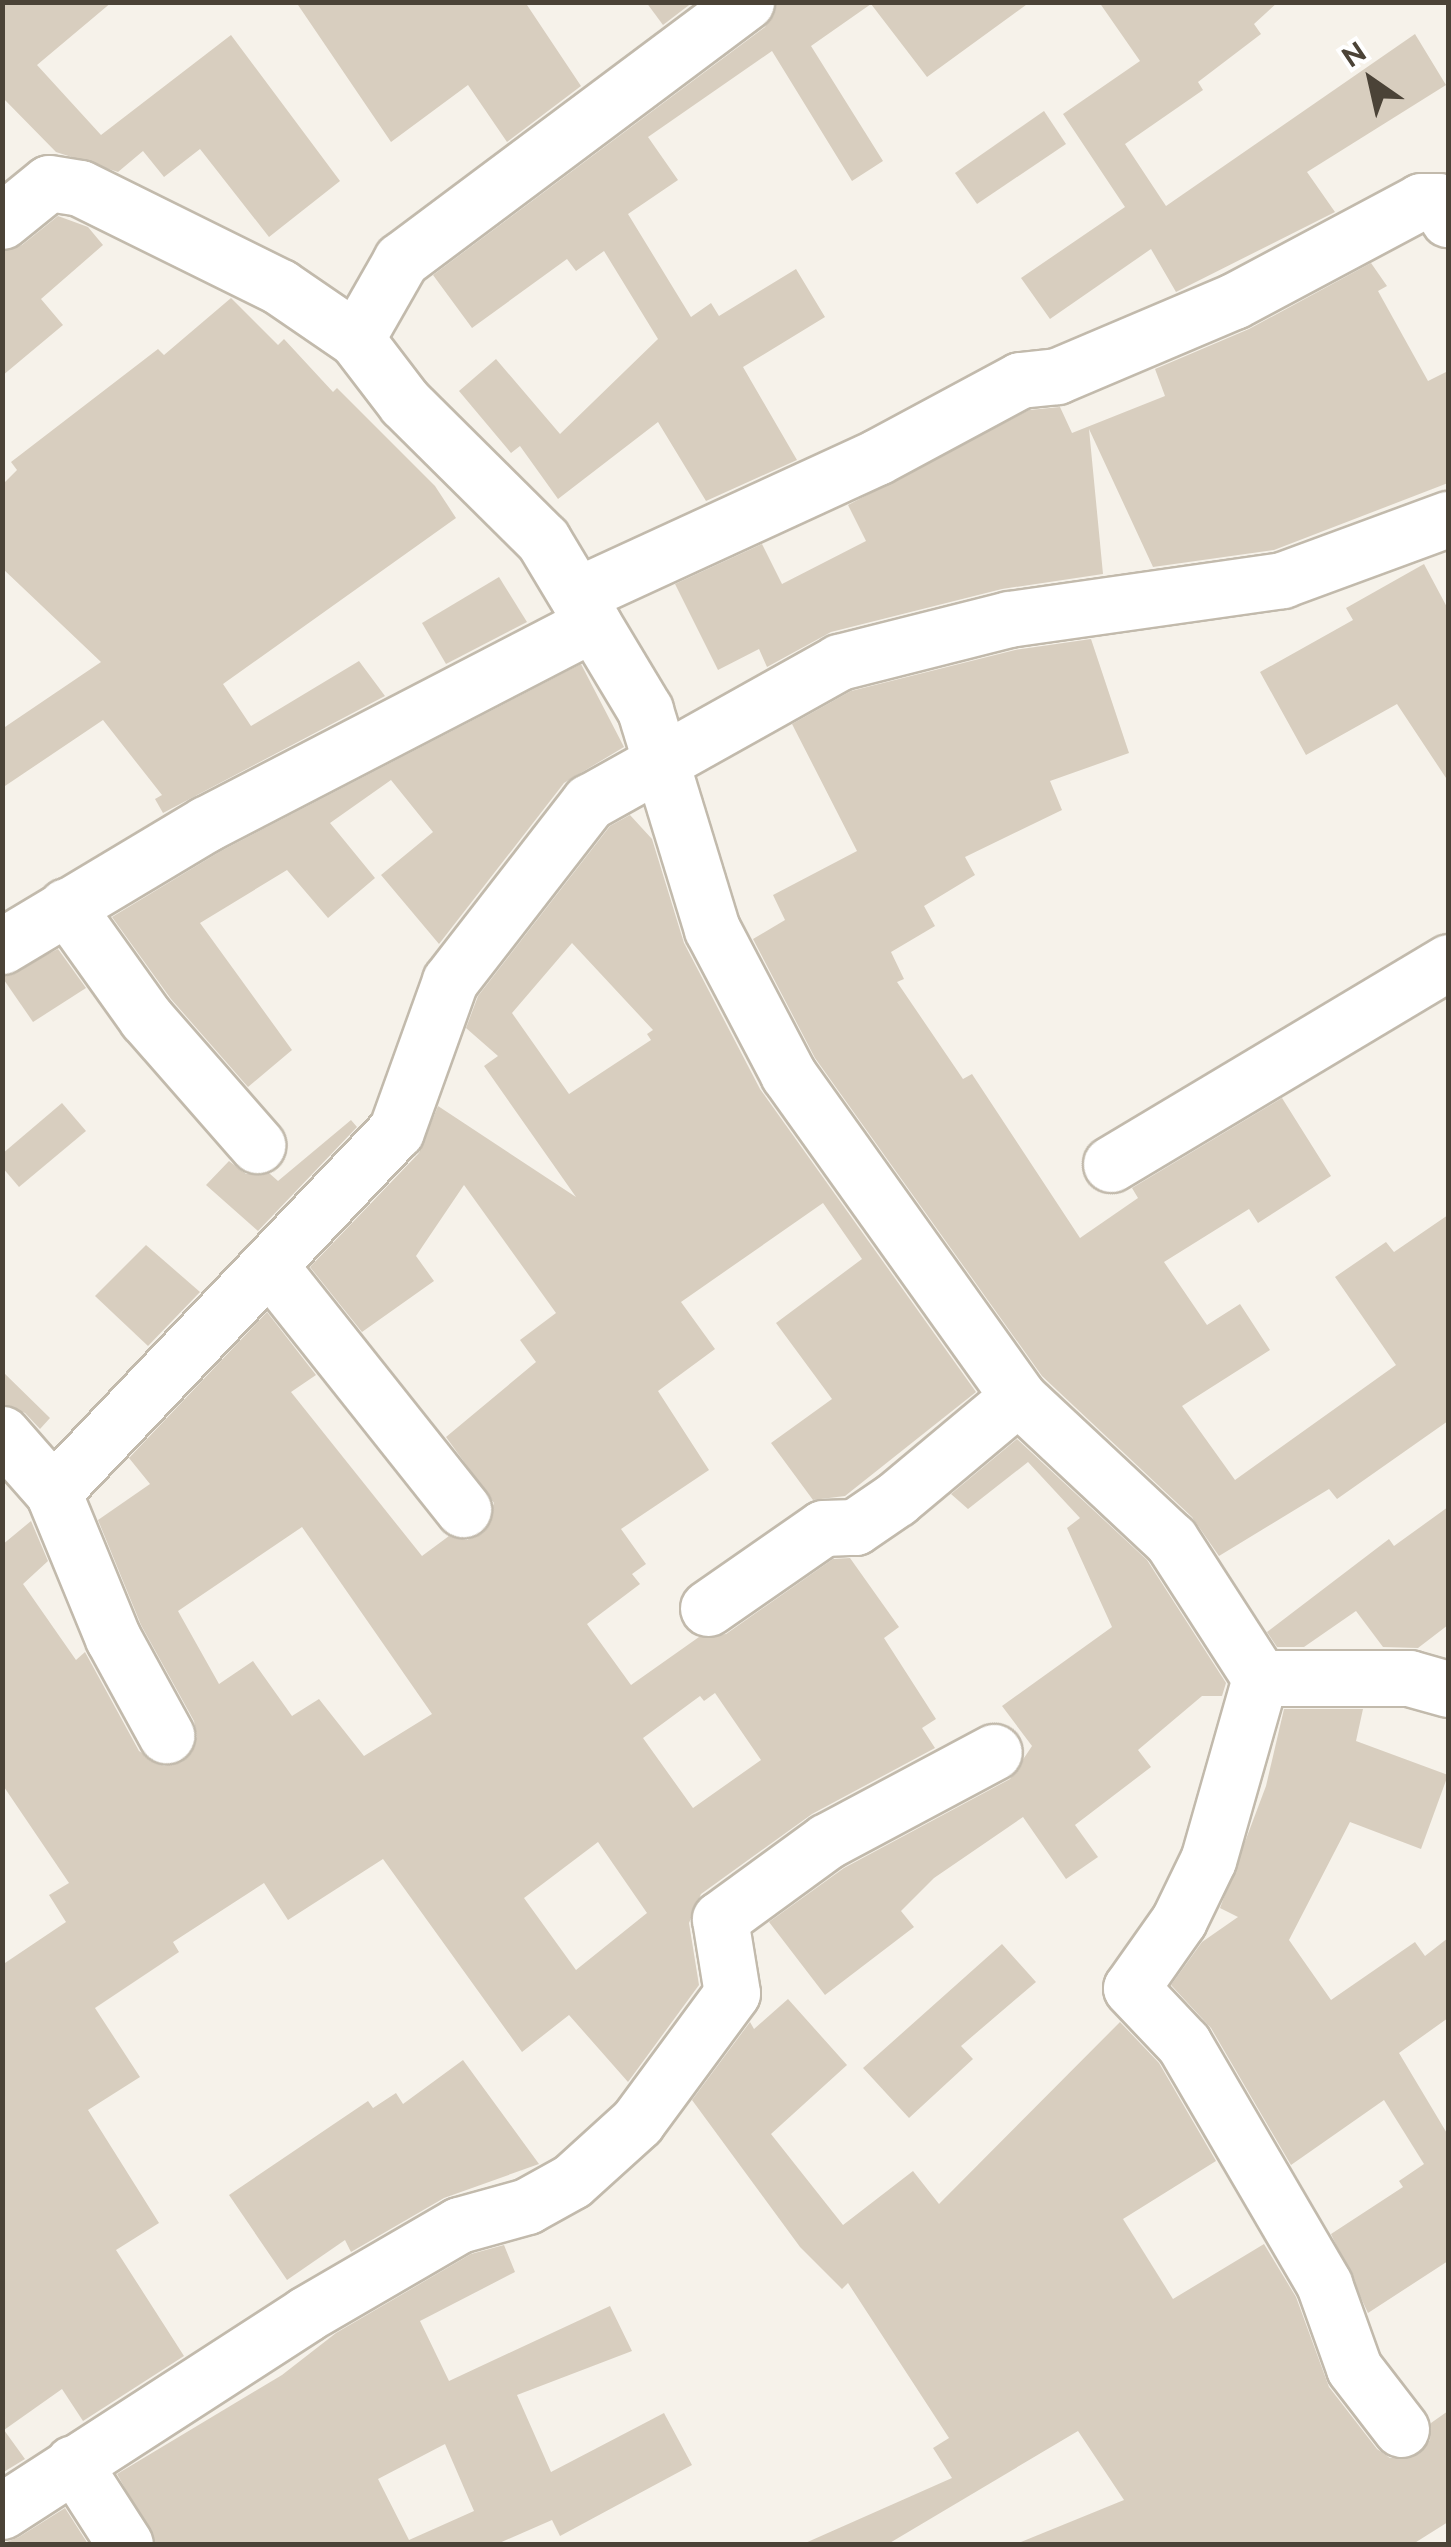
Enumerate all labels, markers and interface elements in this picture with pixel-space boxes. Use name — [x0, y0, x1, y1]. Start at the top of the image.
north arrow — [1321, 30, 1421, 130]
text: N — [1336, 35, 1372, 74]

